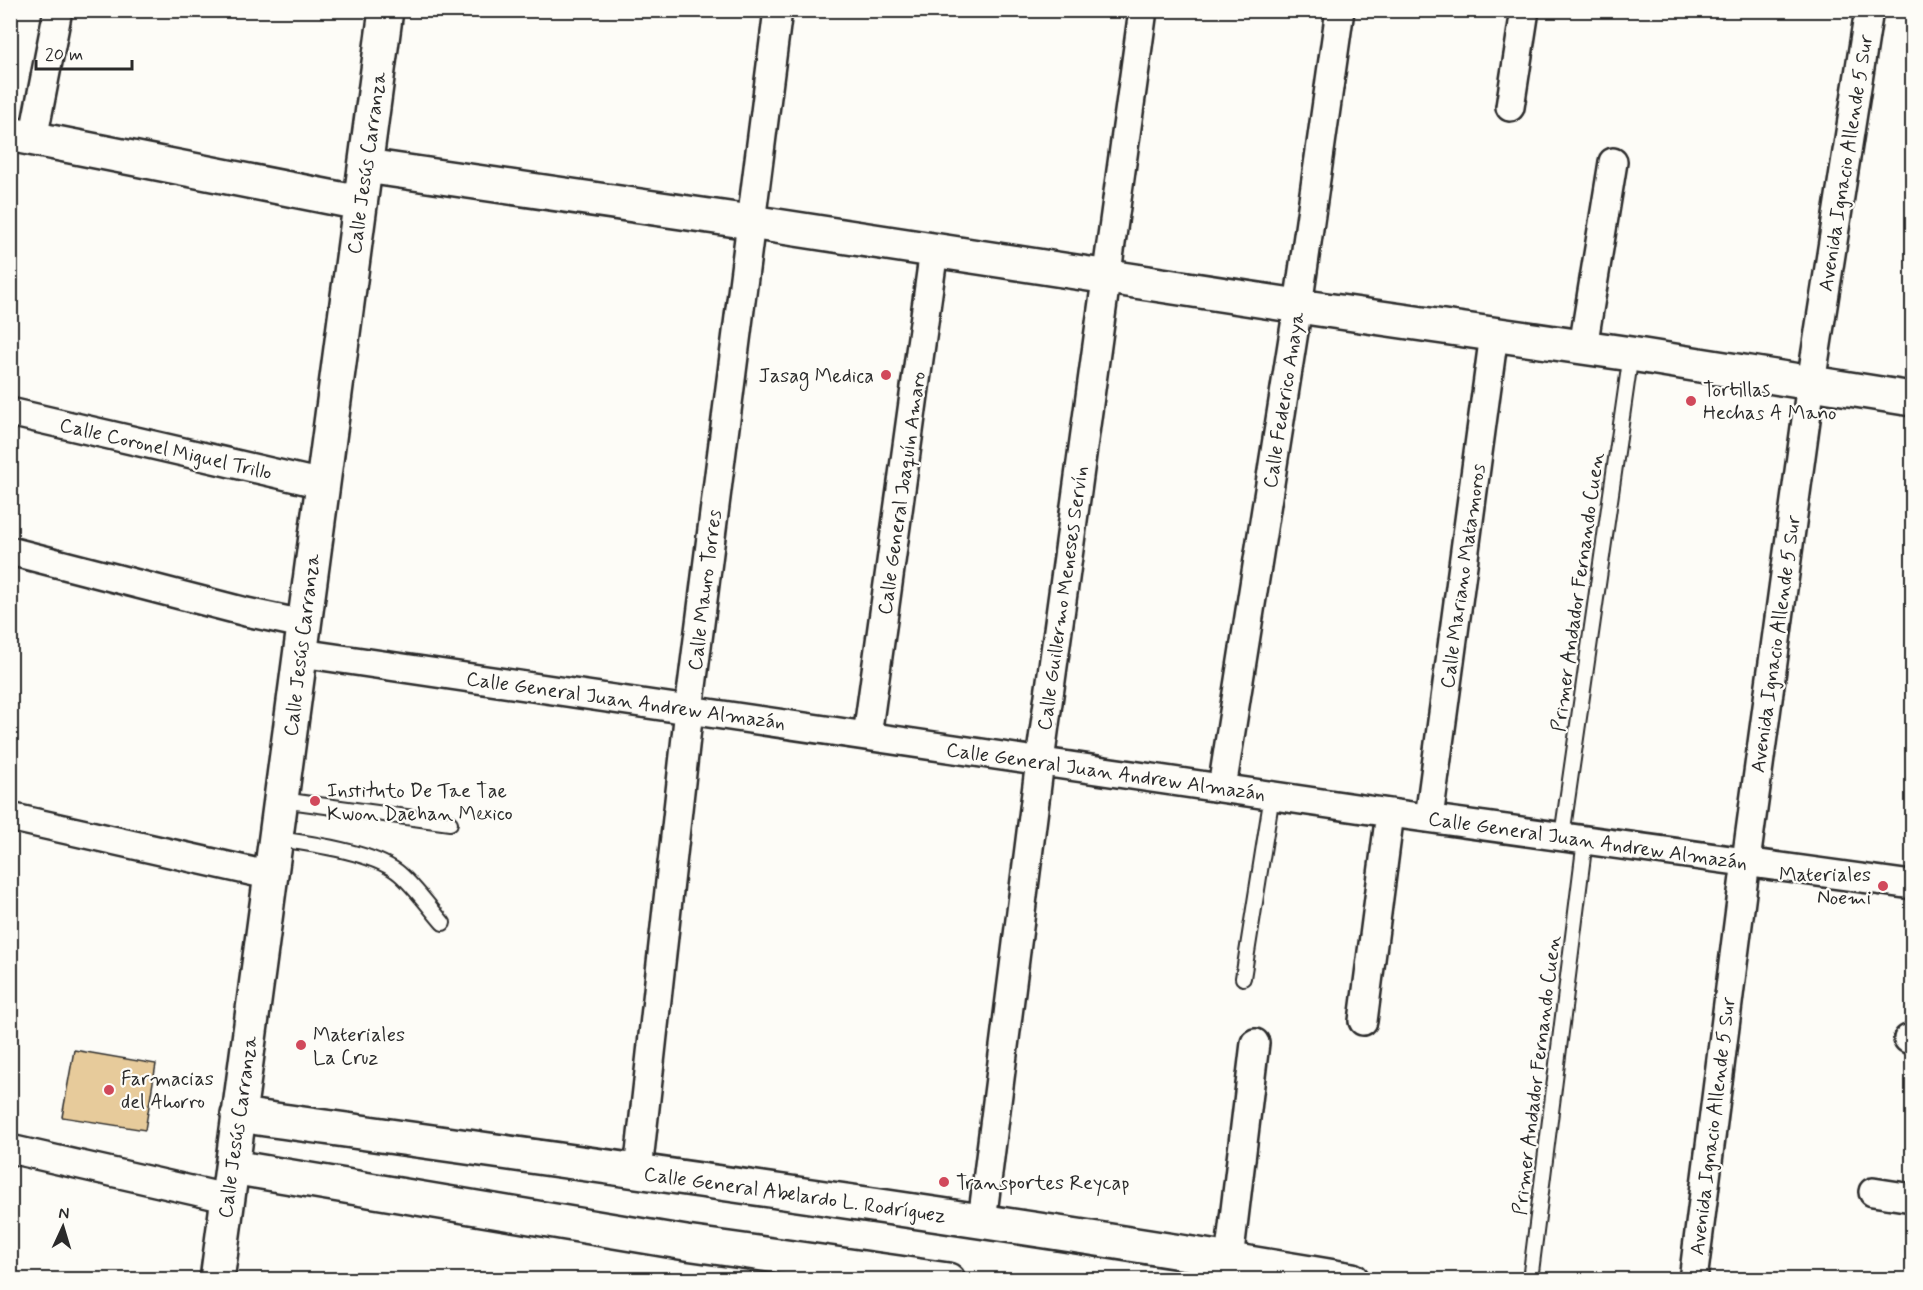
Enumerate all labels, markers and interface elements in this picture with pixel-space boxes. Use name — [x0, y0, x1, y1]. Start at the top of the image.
street label: Avenida Ignacio Allende 5 Sur — [1813, 32, 1880, 294]
scale bar — [36, 33, 132, 71]
text: 20 m — [45, 43, 83, 67]
street label: Calle Jesús Carranza — [341, 69, 394, 256]
street label: Calle Federico Anaya — [1257, 309, 1312, 490]
place label: Jasag Medica — [758, 363, 874, 391]
marker: Jasag Medica — [879, 368, 893, 382]
street label: Calle General Joaquín Amaro — [872, 370, 933, 617]
place label: Tortillas Hechas A Mano — [1703, 377, 1836, 427]
marker: Tortillas Hechas A Mano — [1684, 394, 1698, 408]
street label: Calle Coronel Miguel Trillo — [57, 412, 275, 487]
street label: Primer Andador Fernando Cuen — [1546, 451, 1611, 734]
street label: Calle Mariano Matamoros — [1434, 462, 1493, 690]
street label: Calle Guillermo Meneses Servín — [1032, 464, 1095, 732]
street label: Calle Mauro Torres — [682, 508, 729, 672]
street label: Avenida Ignacio Allende 5 Sur — [1745, 513, 1808, 775]
street label: Calle Jesús Carranza — [278, 551, 327, 738]
street label: Calle General Juan Andrew Almazán — [464, 666, 787, 737]
street label: Calle General Juan Andrew Almazán — [944, 737, 1267, 808]
place label: Instituto De Tae Tae Kwon Daehan Mexico — [327, 778, 513, 828]
marker: Instituto De Tae Tae Kwon Daehan Mexico — [308, 794, 322, 808]
street label: Calle General Juan Andrew Almazán — [1426, 806, 1749, 877]
place label: Materiales Noemi — [1779, 862, 1871, 912]
marker: Materiales Noemi — [1876, 879, 1890, 893]
street label: Primer Andador Fernando Cuen — [1507, 933, 1568, 1217]
street label: Avenida Ignacio Allende 5 Sur — [1684, 995, 1743, 1257]
place label: Materiales La Cruz — [313, 1022, 405, 1072]
street label: Calle Jesús Carranza — [212, 1033, 265, 1220]
marker: Materiales La Cruz — [294, 1038, 308, 1052]
place label: Farmacias del Ahorro — [121, 1066, 214, 1116]
marker: Farmacias del Ahorro — [102, 1083, 116, 1097]
street label: Calle General Abelardo L. Rodríguez — [642, 1161, 948, 1230]
place label: Transportes Reycap — [956, 1170, 1129, 1197]
marker: Transportes Reycap — [937, 1175, 951, 1189]
north arrow — [33, 1197, 93, 1257]
text: N — [58, 1203, 70, 1224]

